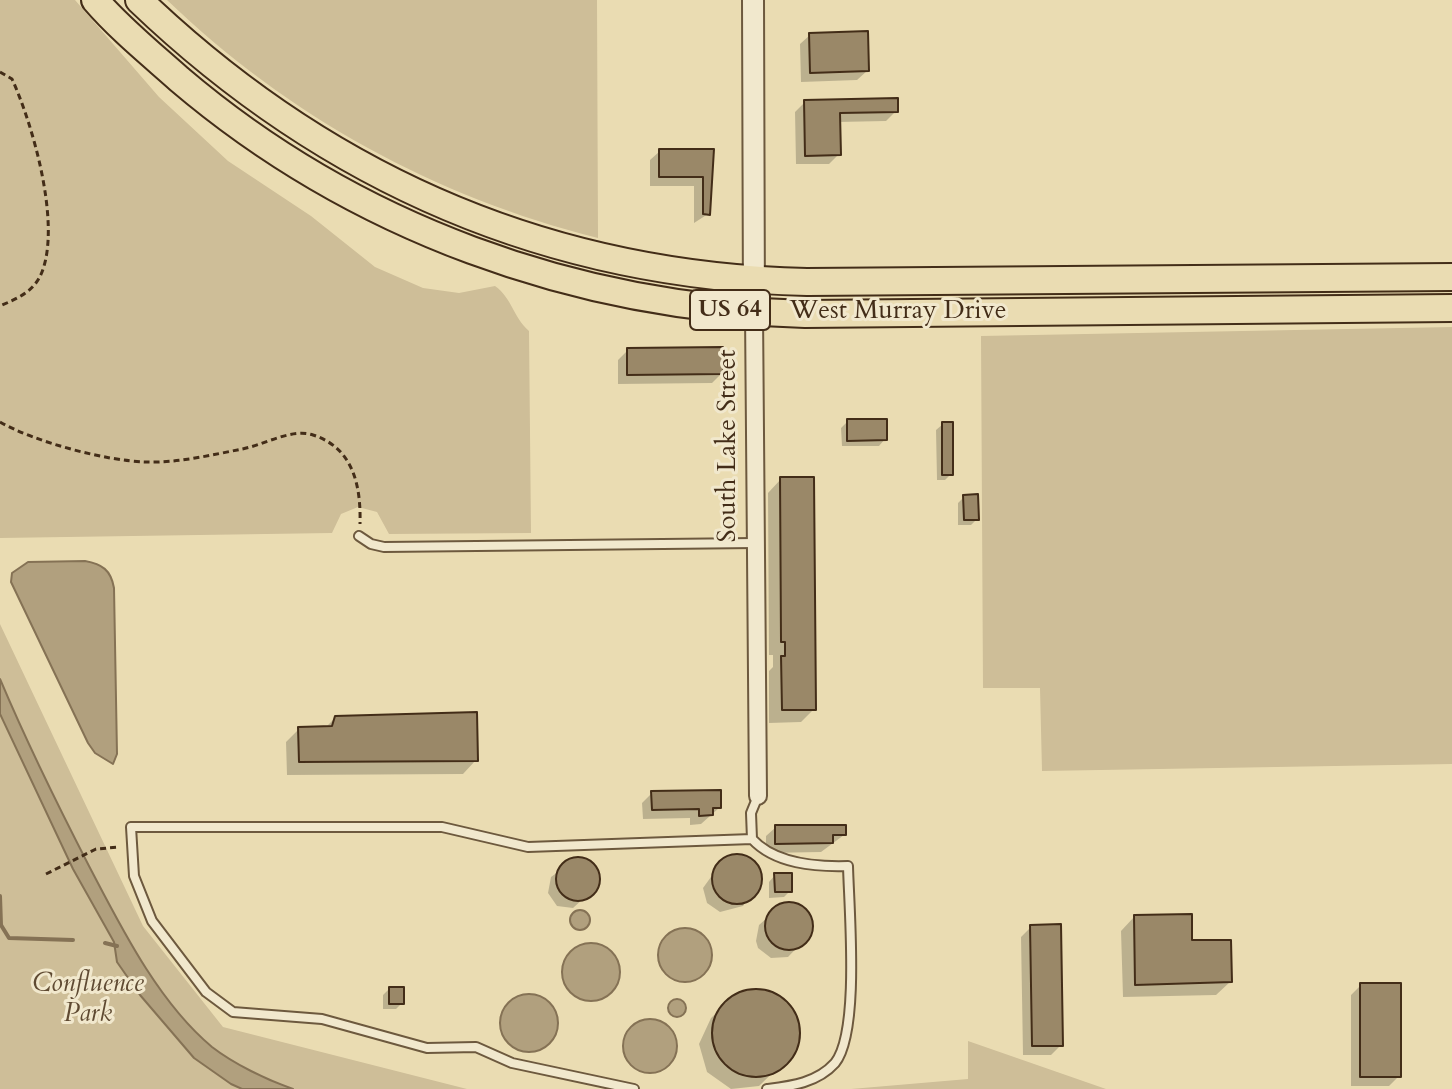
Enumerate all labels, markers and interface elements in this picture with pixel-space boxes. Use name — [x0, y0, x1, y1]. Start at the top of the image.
road number: US 64 — [690, 290, 770, 330]
street label: West Murray Drive — [790, 296, 1006, 328]
street label: South Lake Street — [713, 349, 745, 543]
park label: Confluence Park — [32, 969, 144, 1030]

